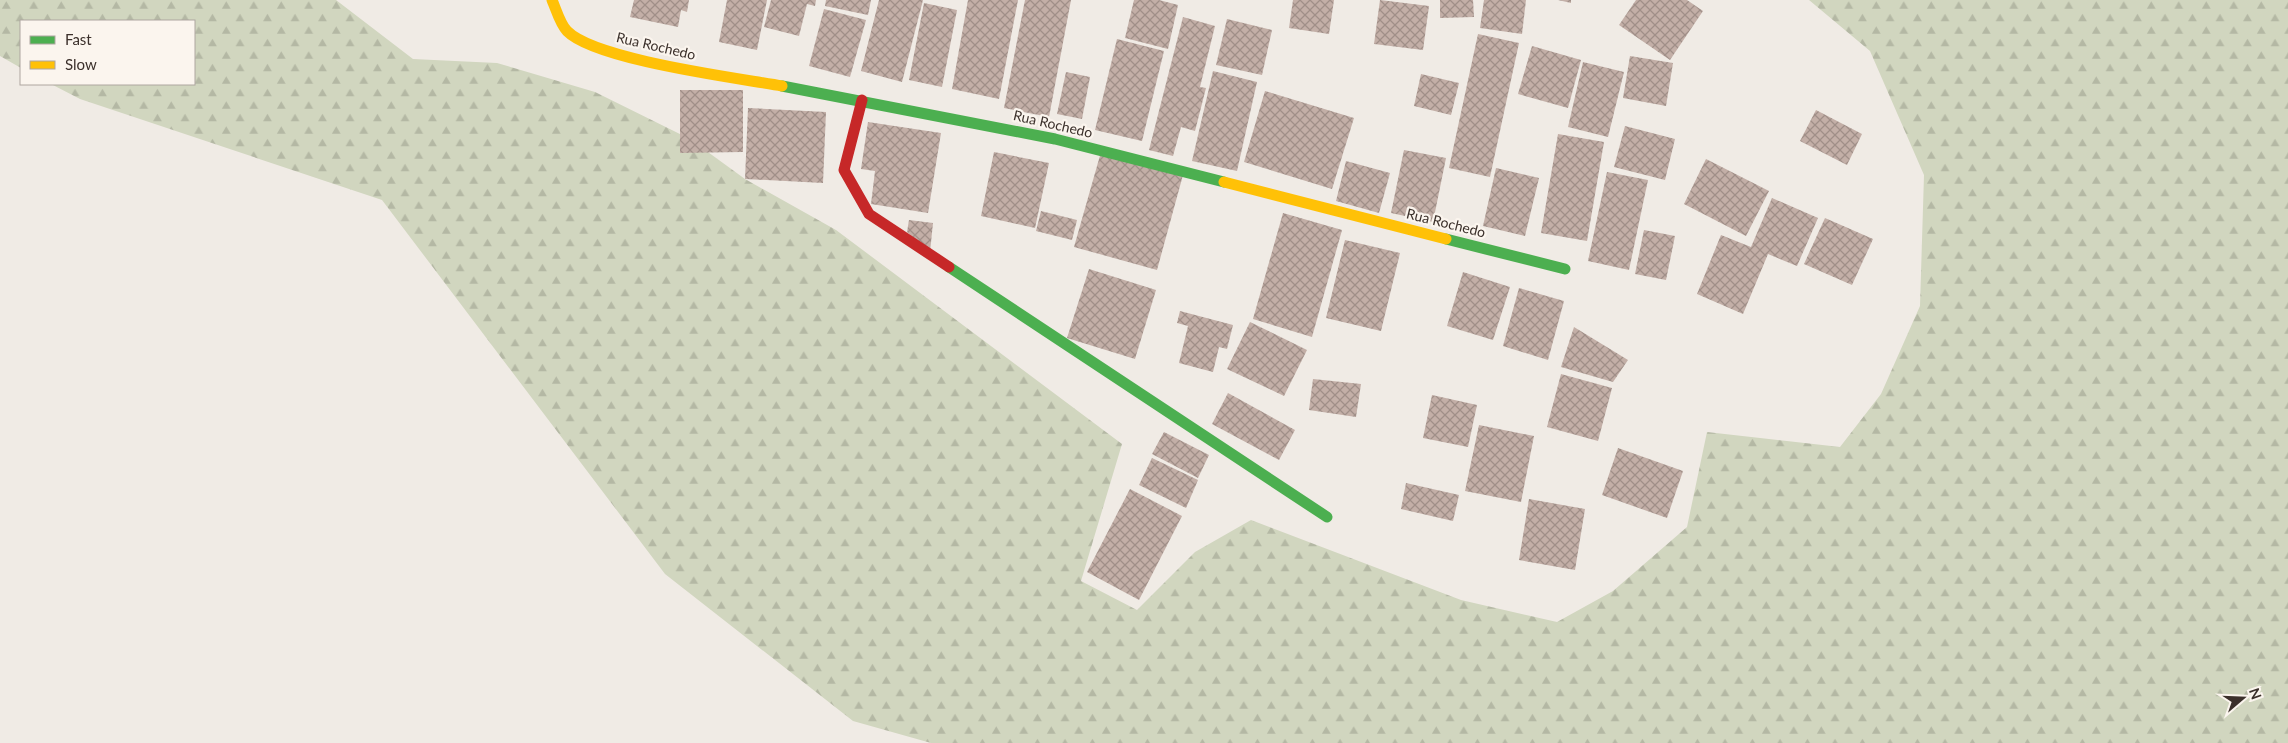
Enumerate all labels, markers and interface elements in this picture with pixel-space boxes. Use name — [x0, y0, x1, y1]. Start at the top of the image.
legend — [20, 20, 195, 85]
street label: Rua Rochedo — [615, 28, 697, 63]
text: Fast — [65, 30, 92, 48]
text: Slow — [65, 55, 97, 73]
street label: Rua Rochedo — [1012, 106, 1094, 141]
street label: Rua Rochedo — [1405, 204, 1487, 241]
north arrow — [2218, 673, 2268, 723]
text: N — [2246, 686, 2266, 701]

